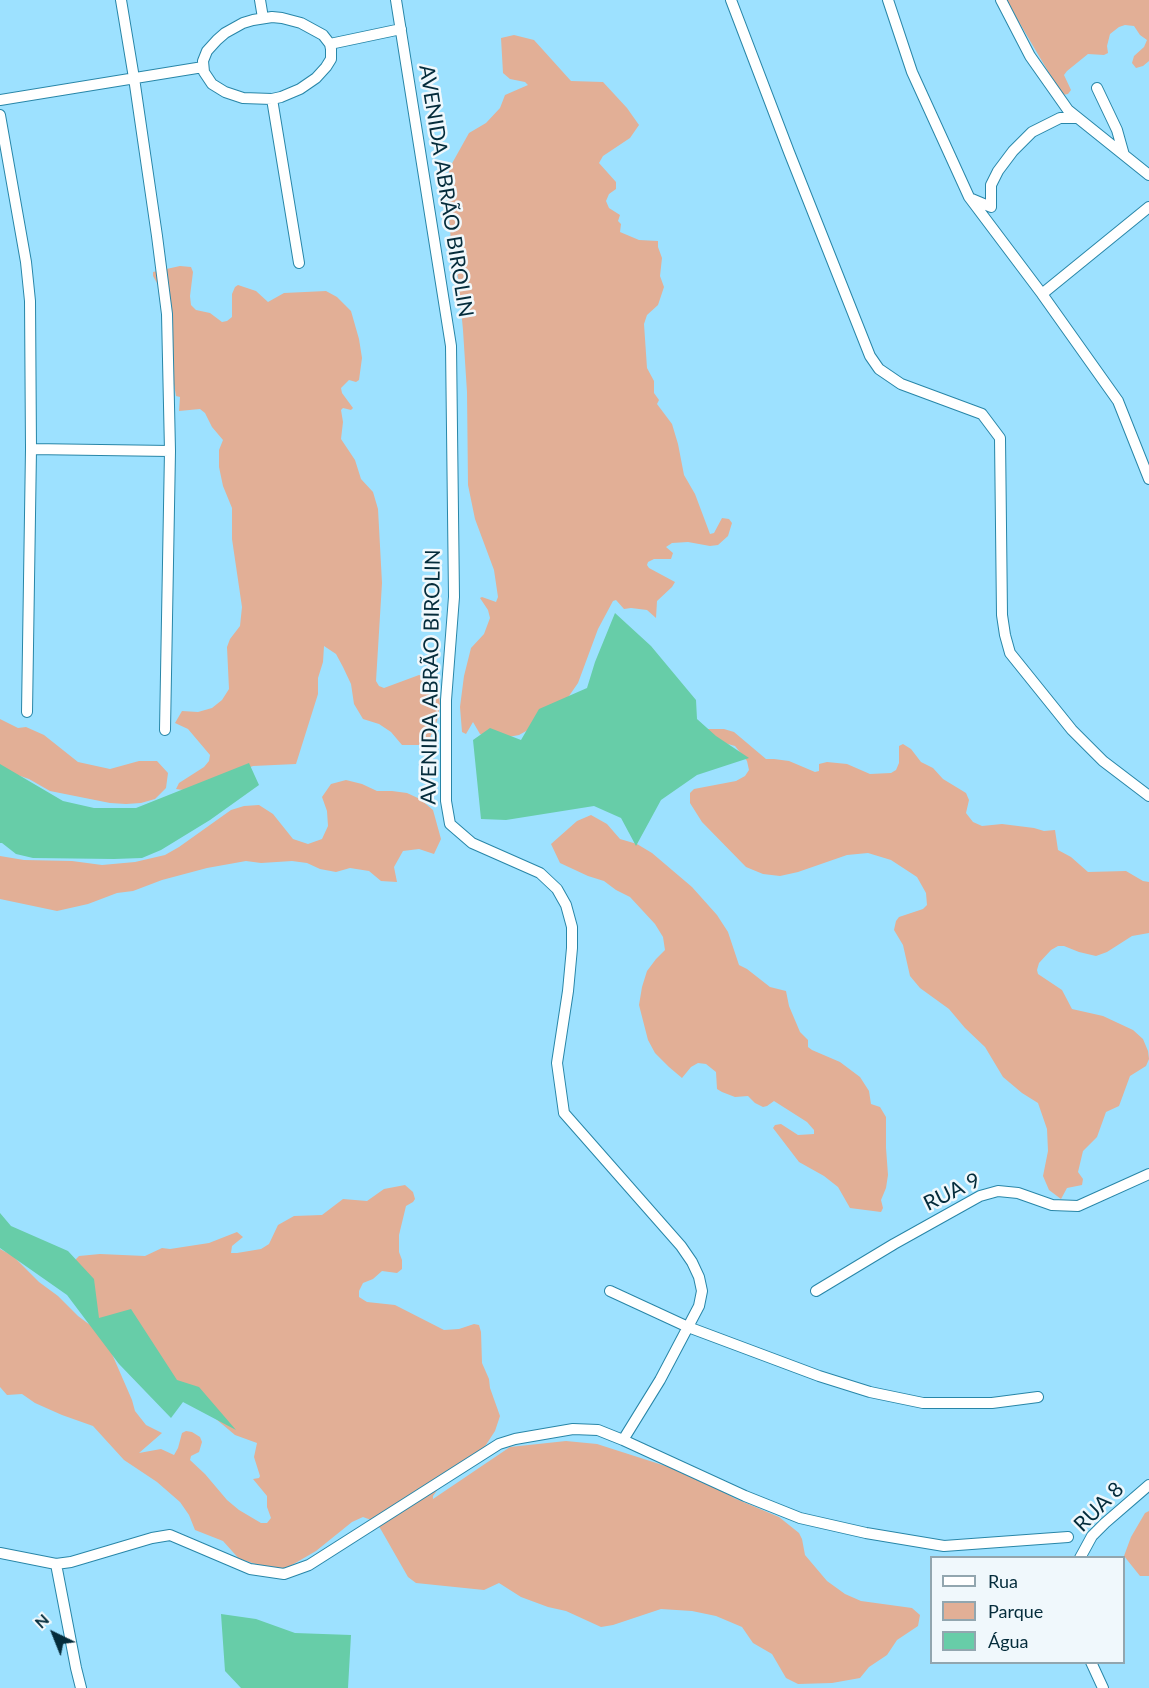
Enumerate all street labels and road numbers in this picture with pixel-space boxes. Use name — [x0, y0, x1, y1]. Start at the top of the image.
street label: AVENIDA ABRÃO BIROLIN — [414, 63, 478, 319]
street label: AVENIDA ABRÃO BIROLIN — [416, 549, 446, 805]
street label: RUA 9 — [920, 1168, 984, 1216]
street label: RUA 8 — [1069, 1477, 1129, 1537]

